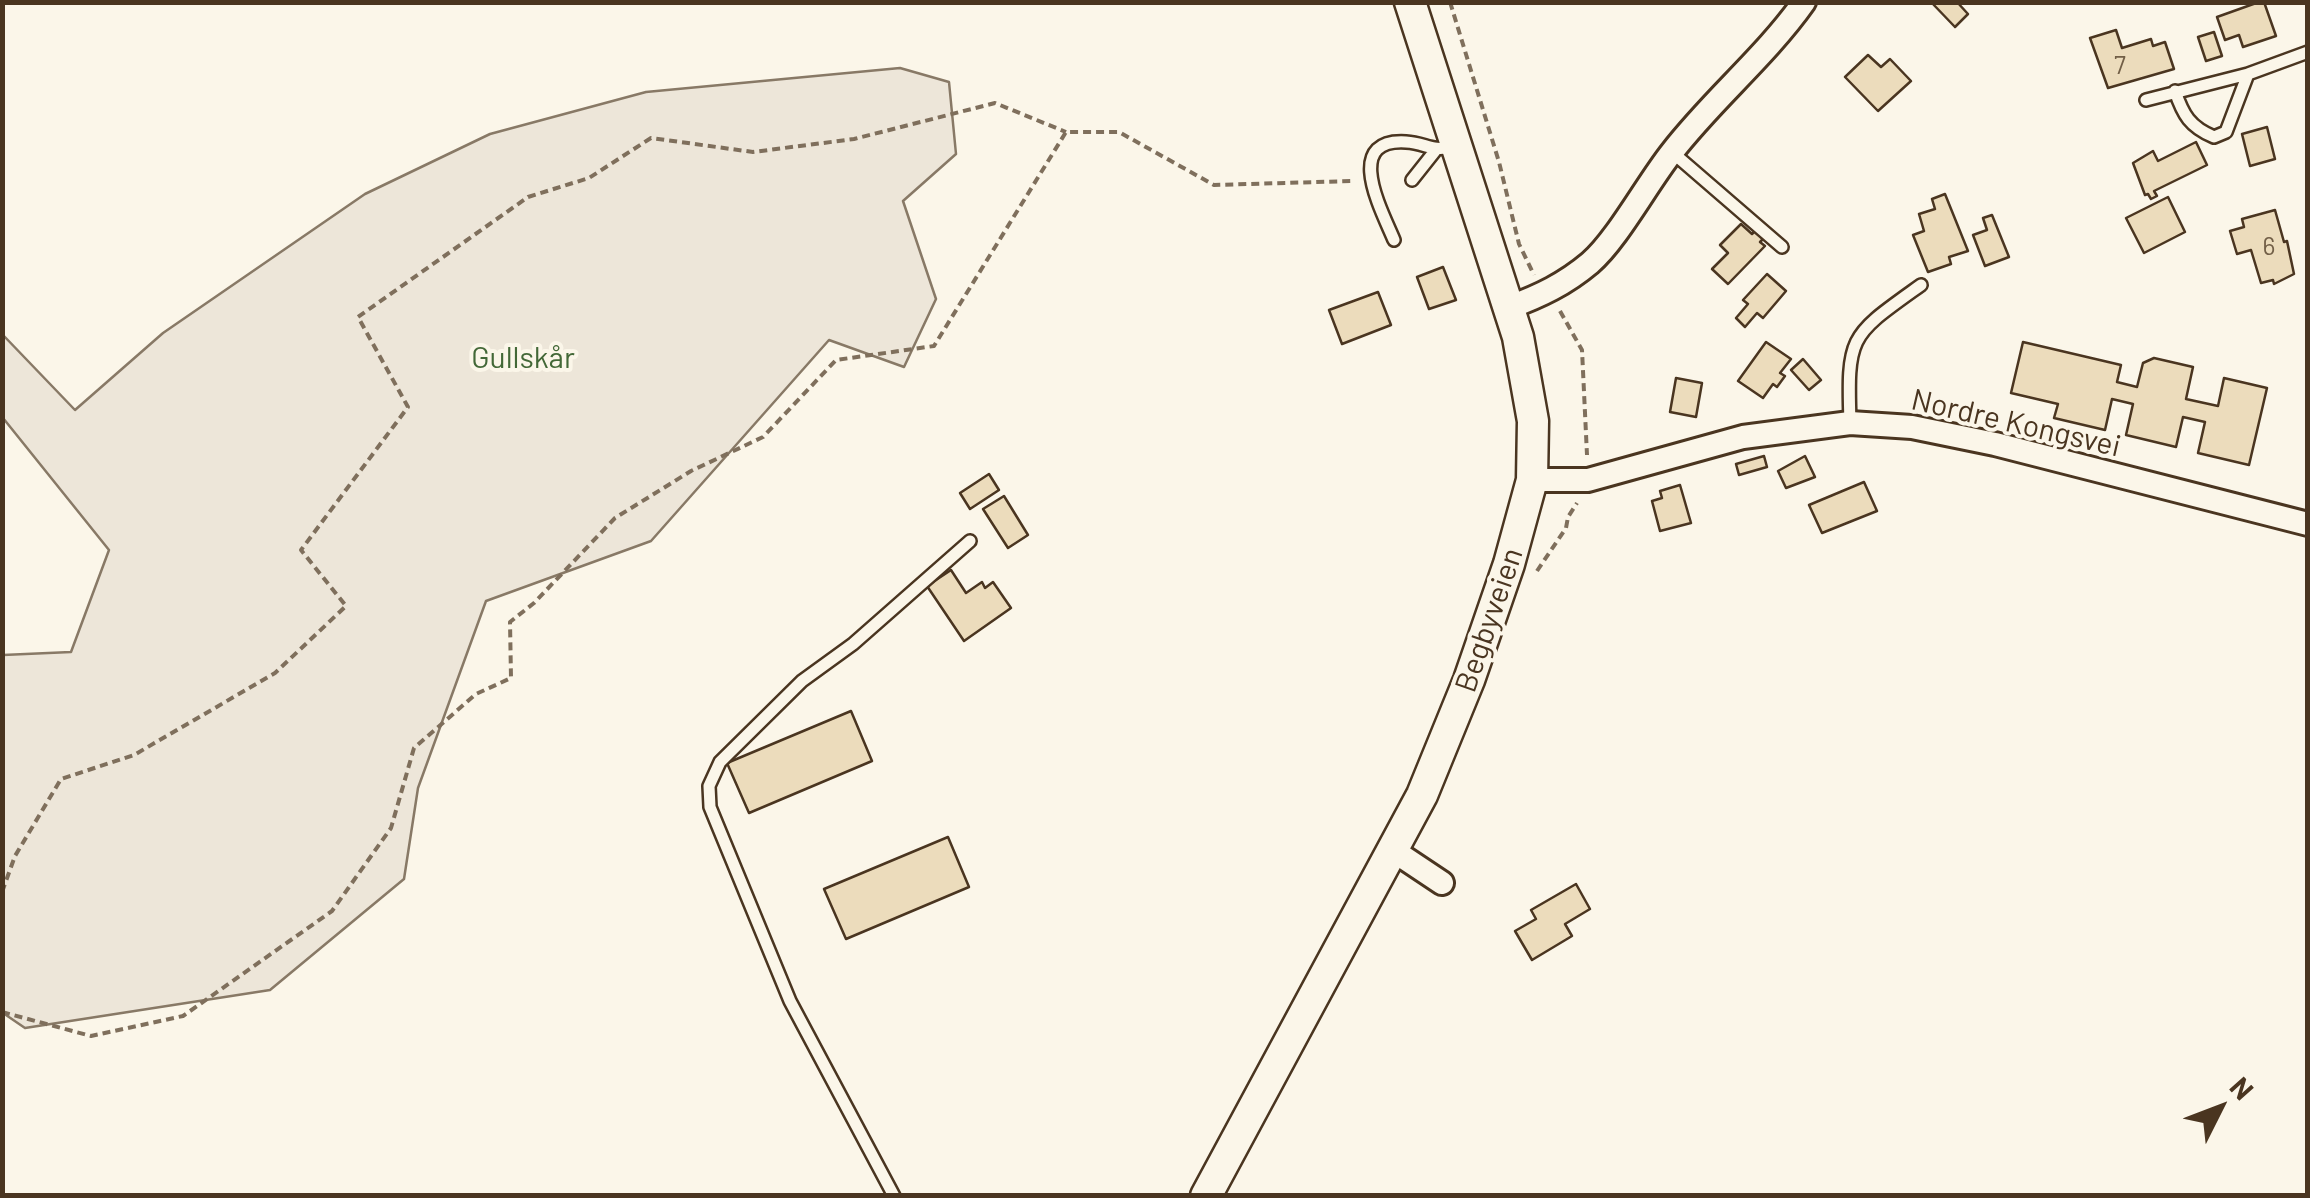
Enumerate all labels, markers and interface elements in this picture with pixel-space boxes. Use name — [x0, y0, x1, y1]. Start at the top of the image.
house number: 7 — [2114, 51, 2126, 81]
house number: 6 — [2263, 232, 2275, 262]
park label: Gullskår — [471, 340, 575, 376]
street label: Nordre Kongsvei — [1908, 381, 2124, 465]
street label: Begbyveien — [1448, 543, 1530, 697]
north arrow — [2170, 1058, 2270, 1158]
text: N — [2223, 1070, 2261, 1106]

